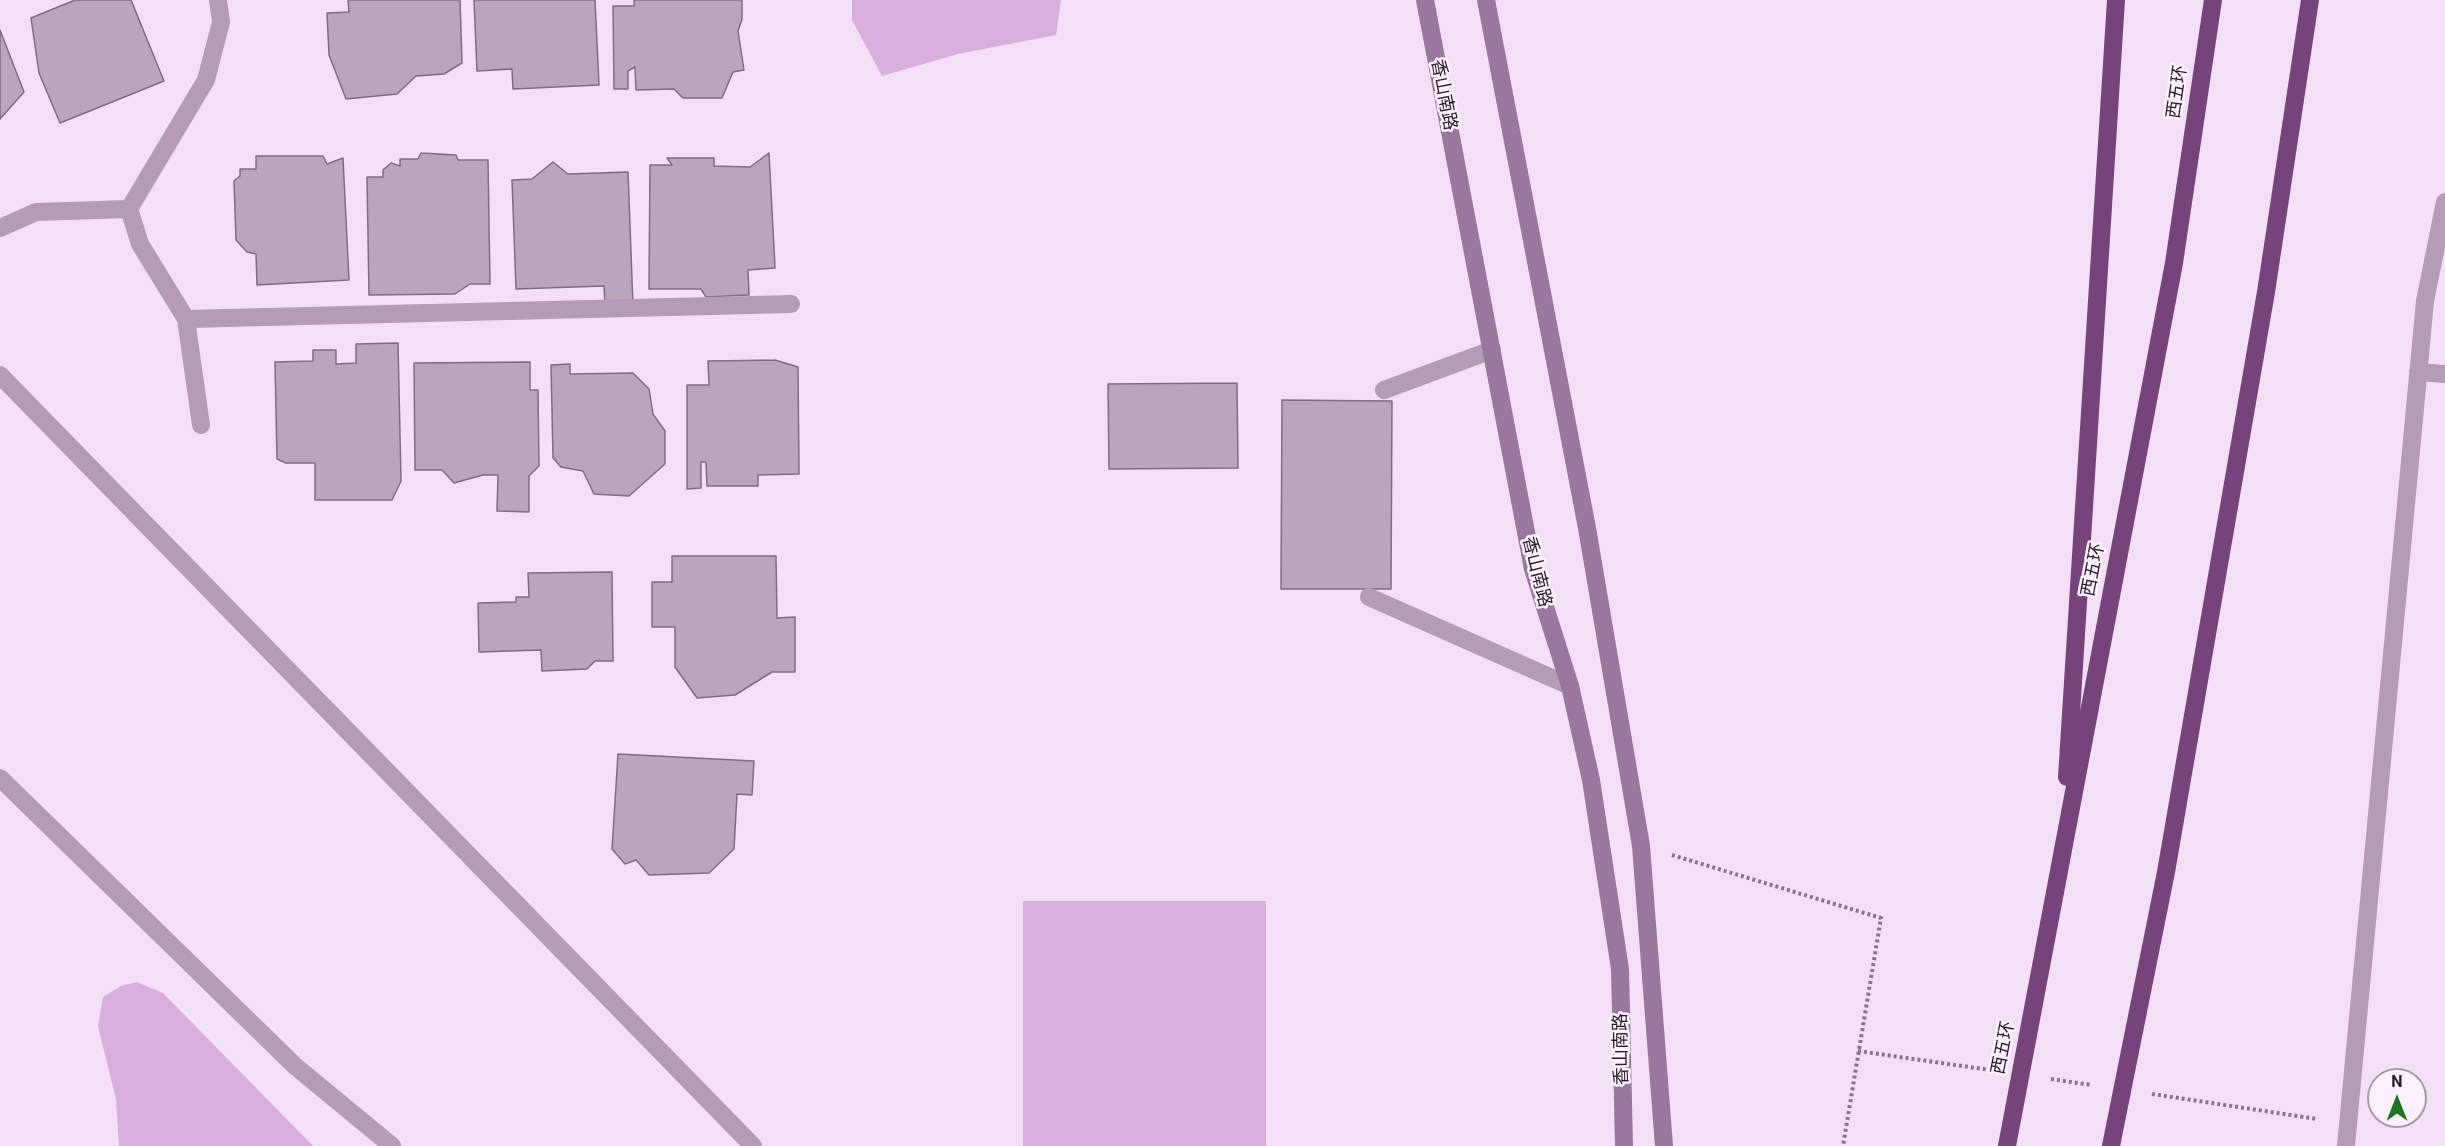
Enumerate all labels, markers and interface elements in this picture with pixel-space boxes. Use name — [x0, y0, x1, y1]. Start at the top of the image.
street label: 香山南路 — [1426, 58, 1460, 132]
street label: 西五环 — [2164, 64, 2192, 120]
street label: 香山南路 — [1517, 534, 1555, 610]
street label: 西五环 — [2078, 541, 2110, 599]
street label: 香山南路 — [1611, 1013, 1633, 1085]
street label: 西五环 — [1988, 1019, 2020, 1077]
north arrow — [2367, 1068, 2427, 1128]
text: N — [2391, 1072, 2403, 1091]

